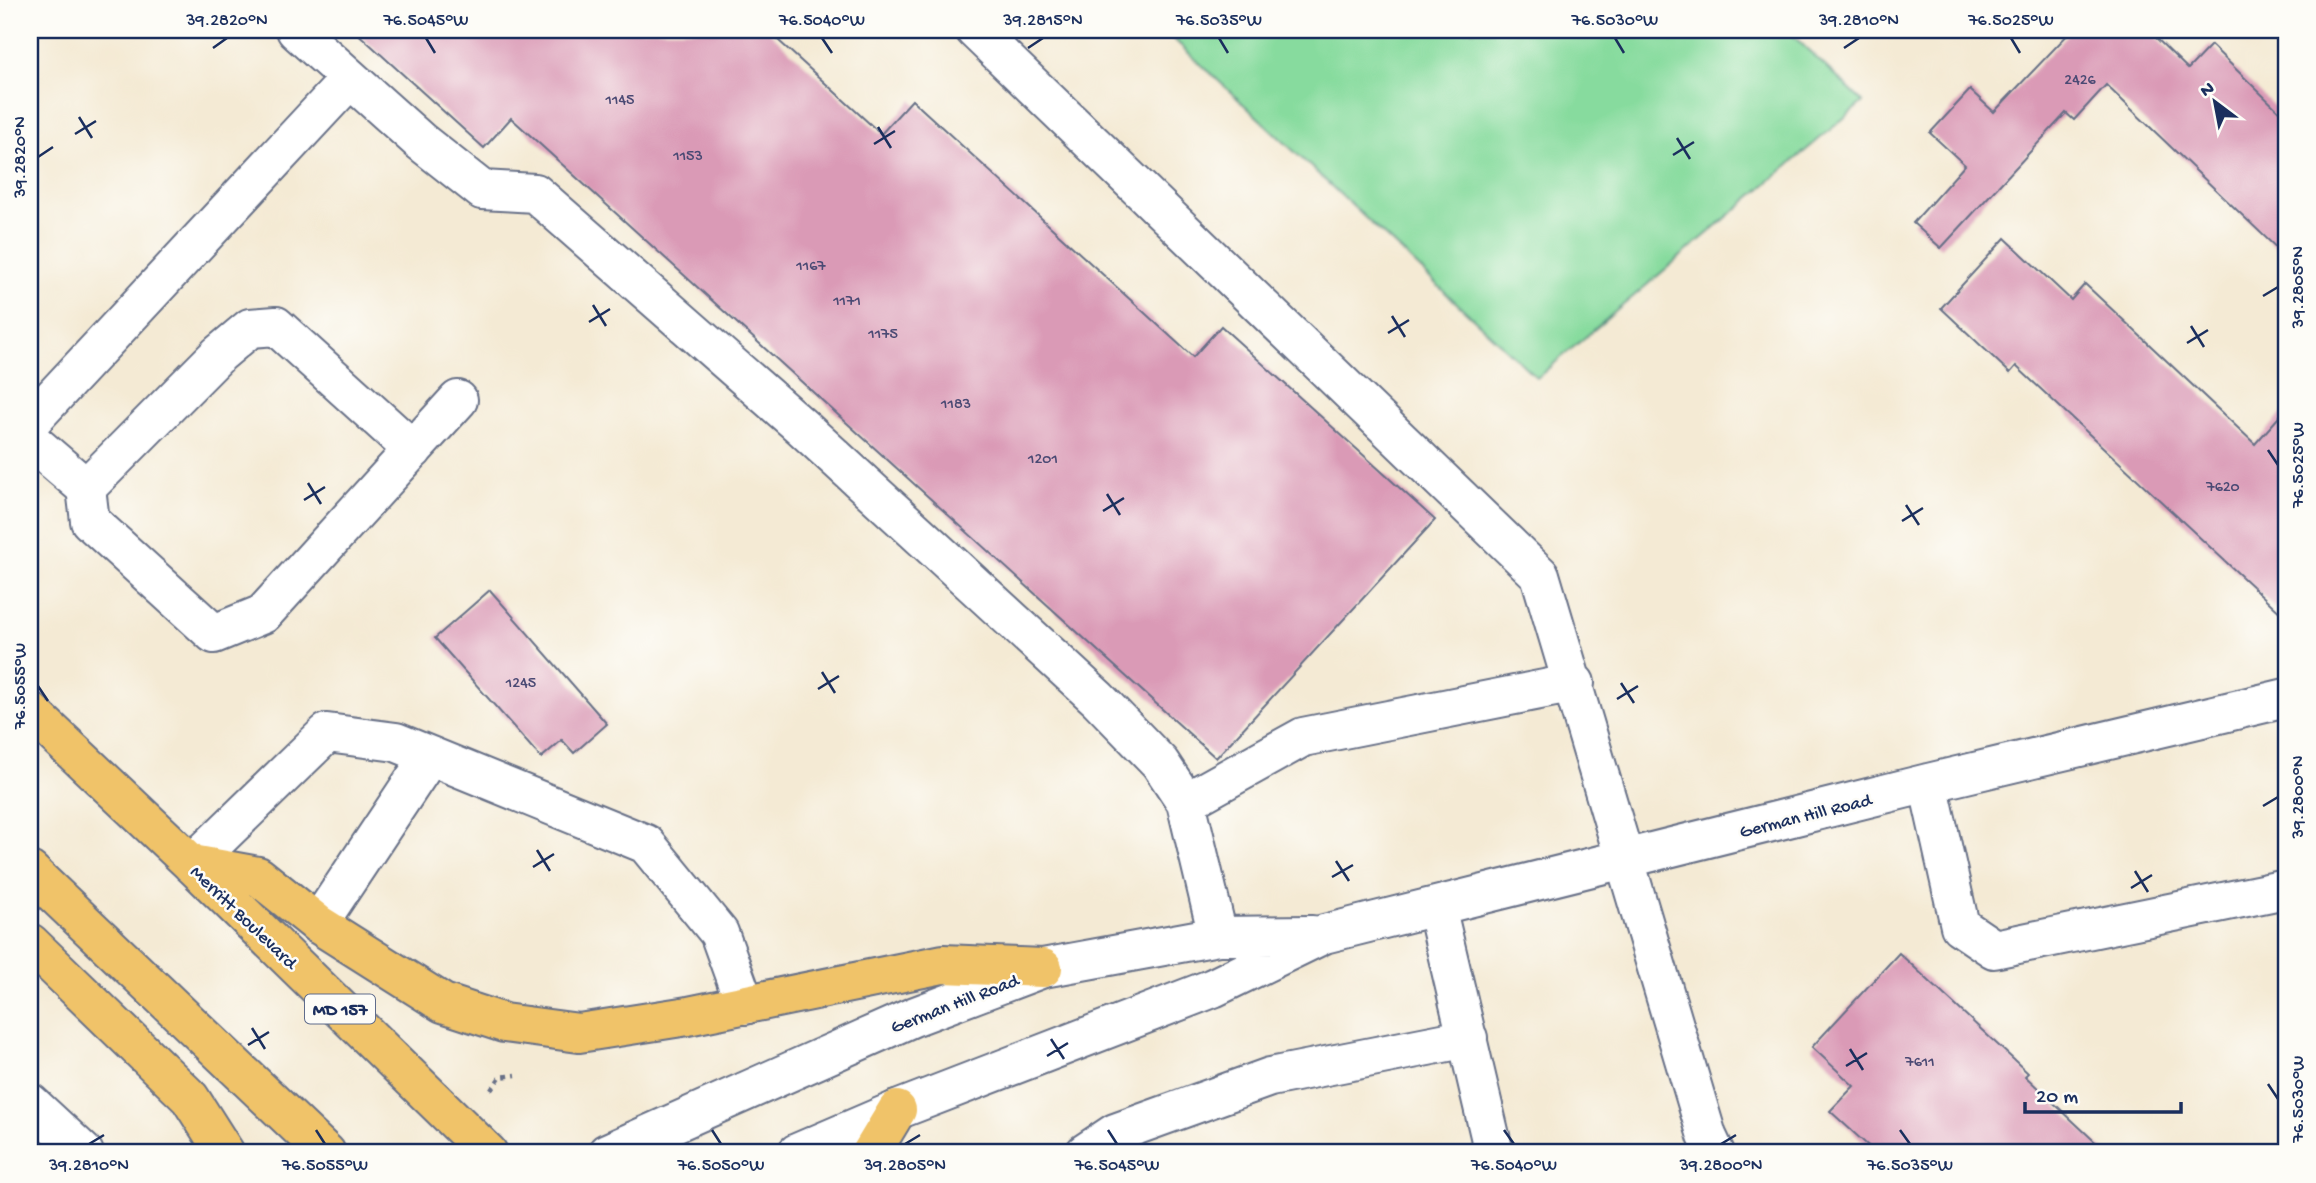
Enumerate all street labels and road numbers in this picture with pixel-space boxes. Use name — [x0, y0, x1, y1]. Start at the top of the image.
street label: German Hill Road — [1737, 789, 1876, 845]
street label: Merritt Boulevard — [184, 862, 302, 977]
street label: German Hill Road — [888, 970, 1024, 1040]
road number: MD 157 — [305, 994, 375, 1024]

